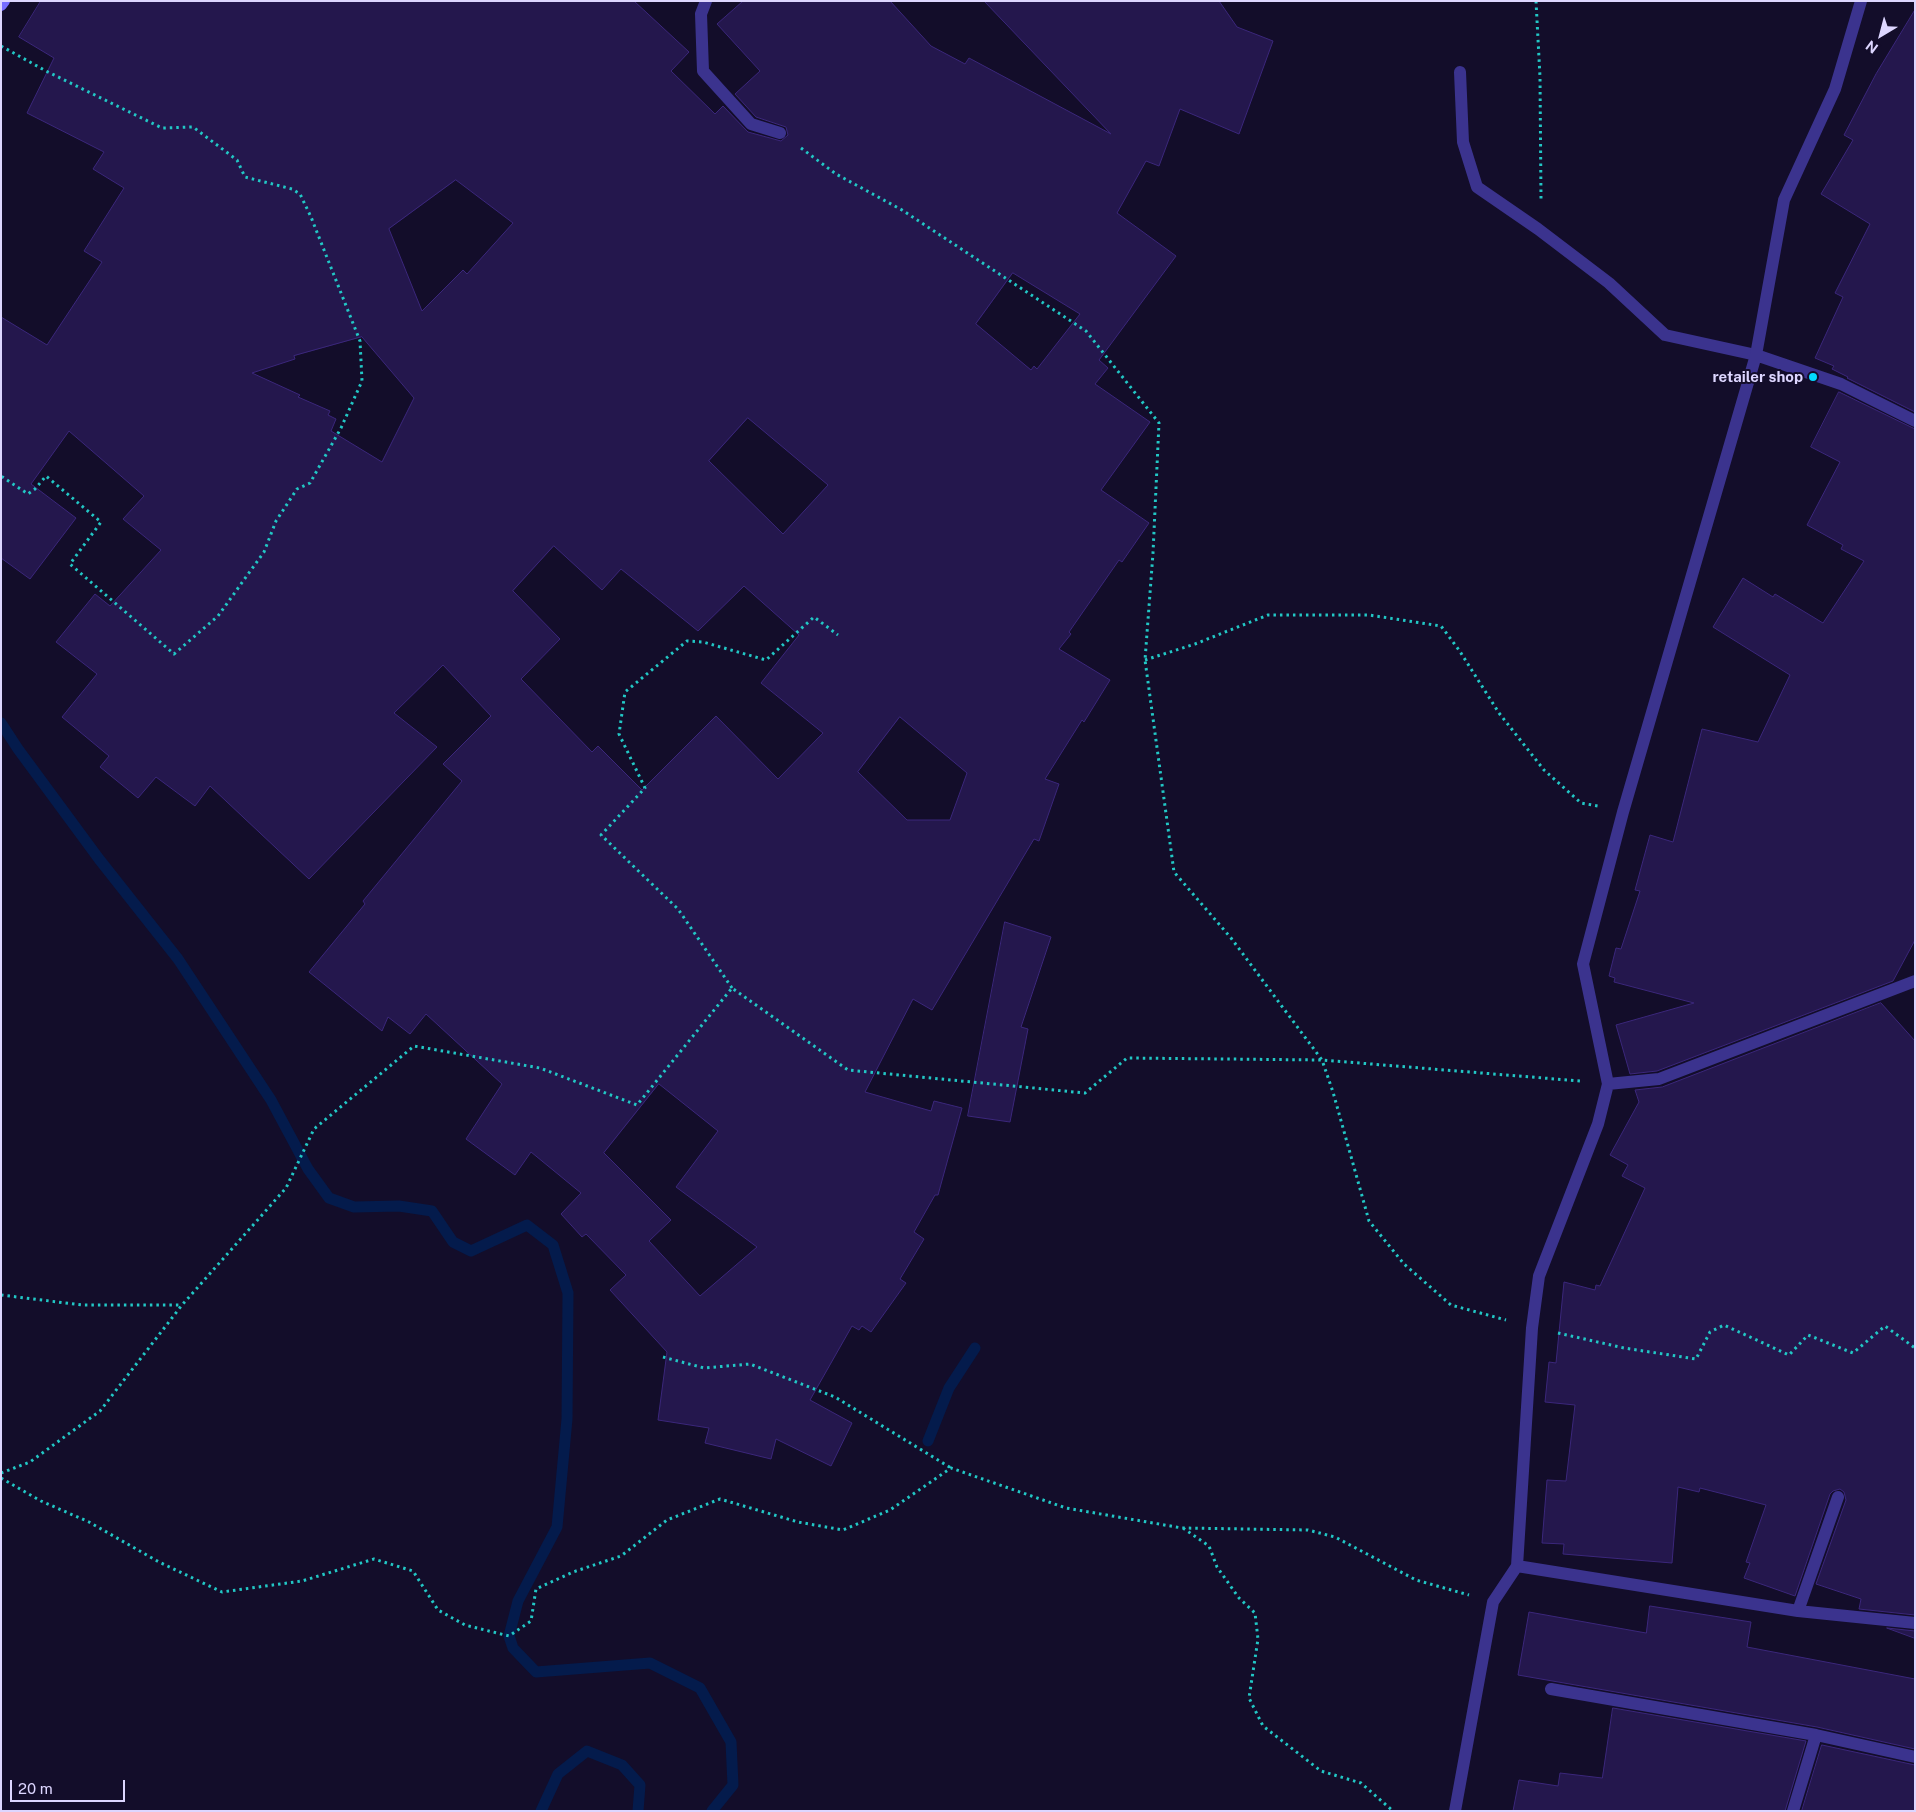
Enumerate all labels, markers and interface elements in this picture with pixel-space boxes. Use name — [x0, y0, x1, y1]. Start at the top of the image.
north arrow — [1856, 10, 1906, 60]
text: N — [1863, 37, 1881, 57]
place label: retailer shop — [1712, 368, 1803, 386]
marker: retailer shop — [1807, 371, 1819, 383]
scale bar — [12, 1770, 128, 1802]
text: 20 m — [18, 1780, 53, 1797]

